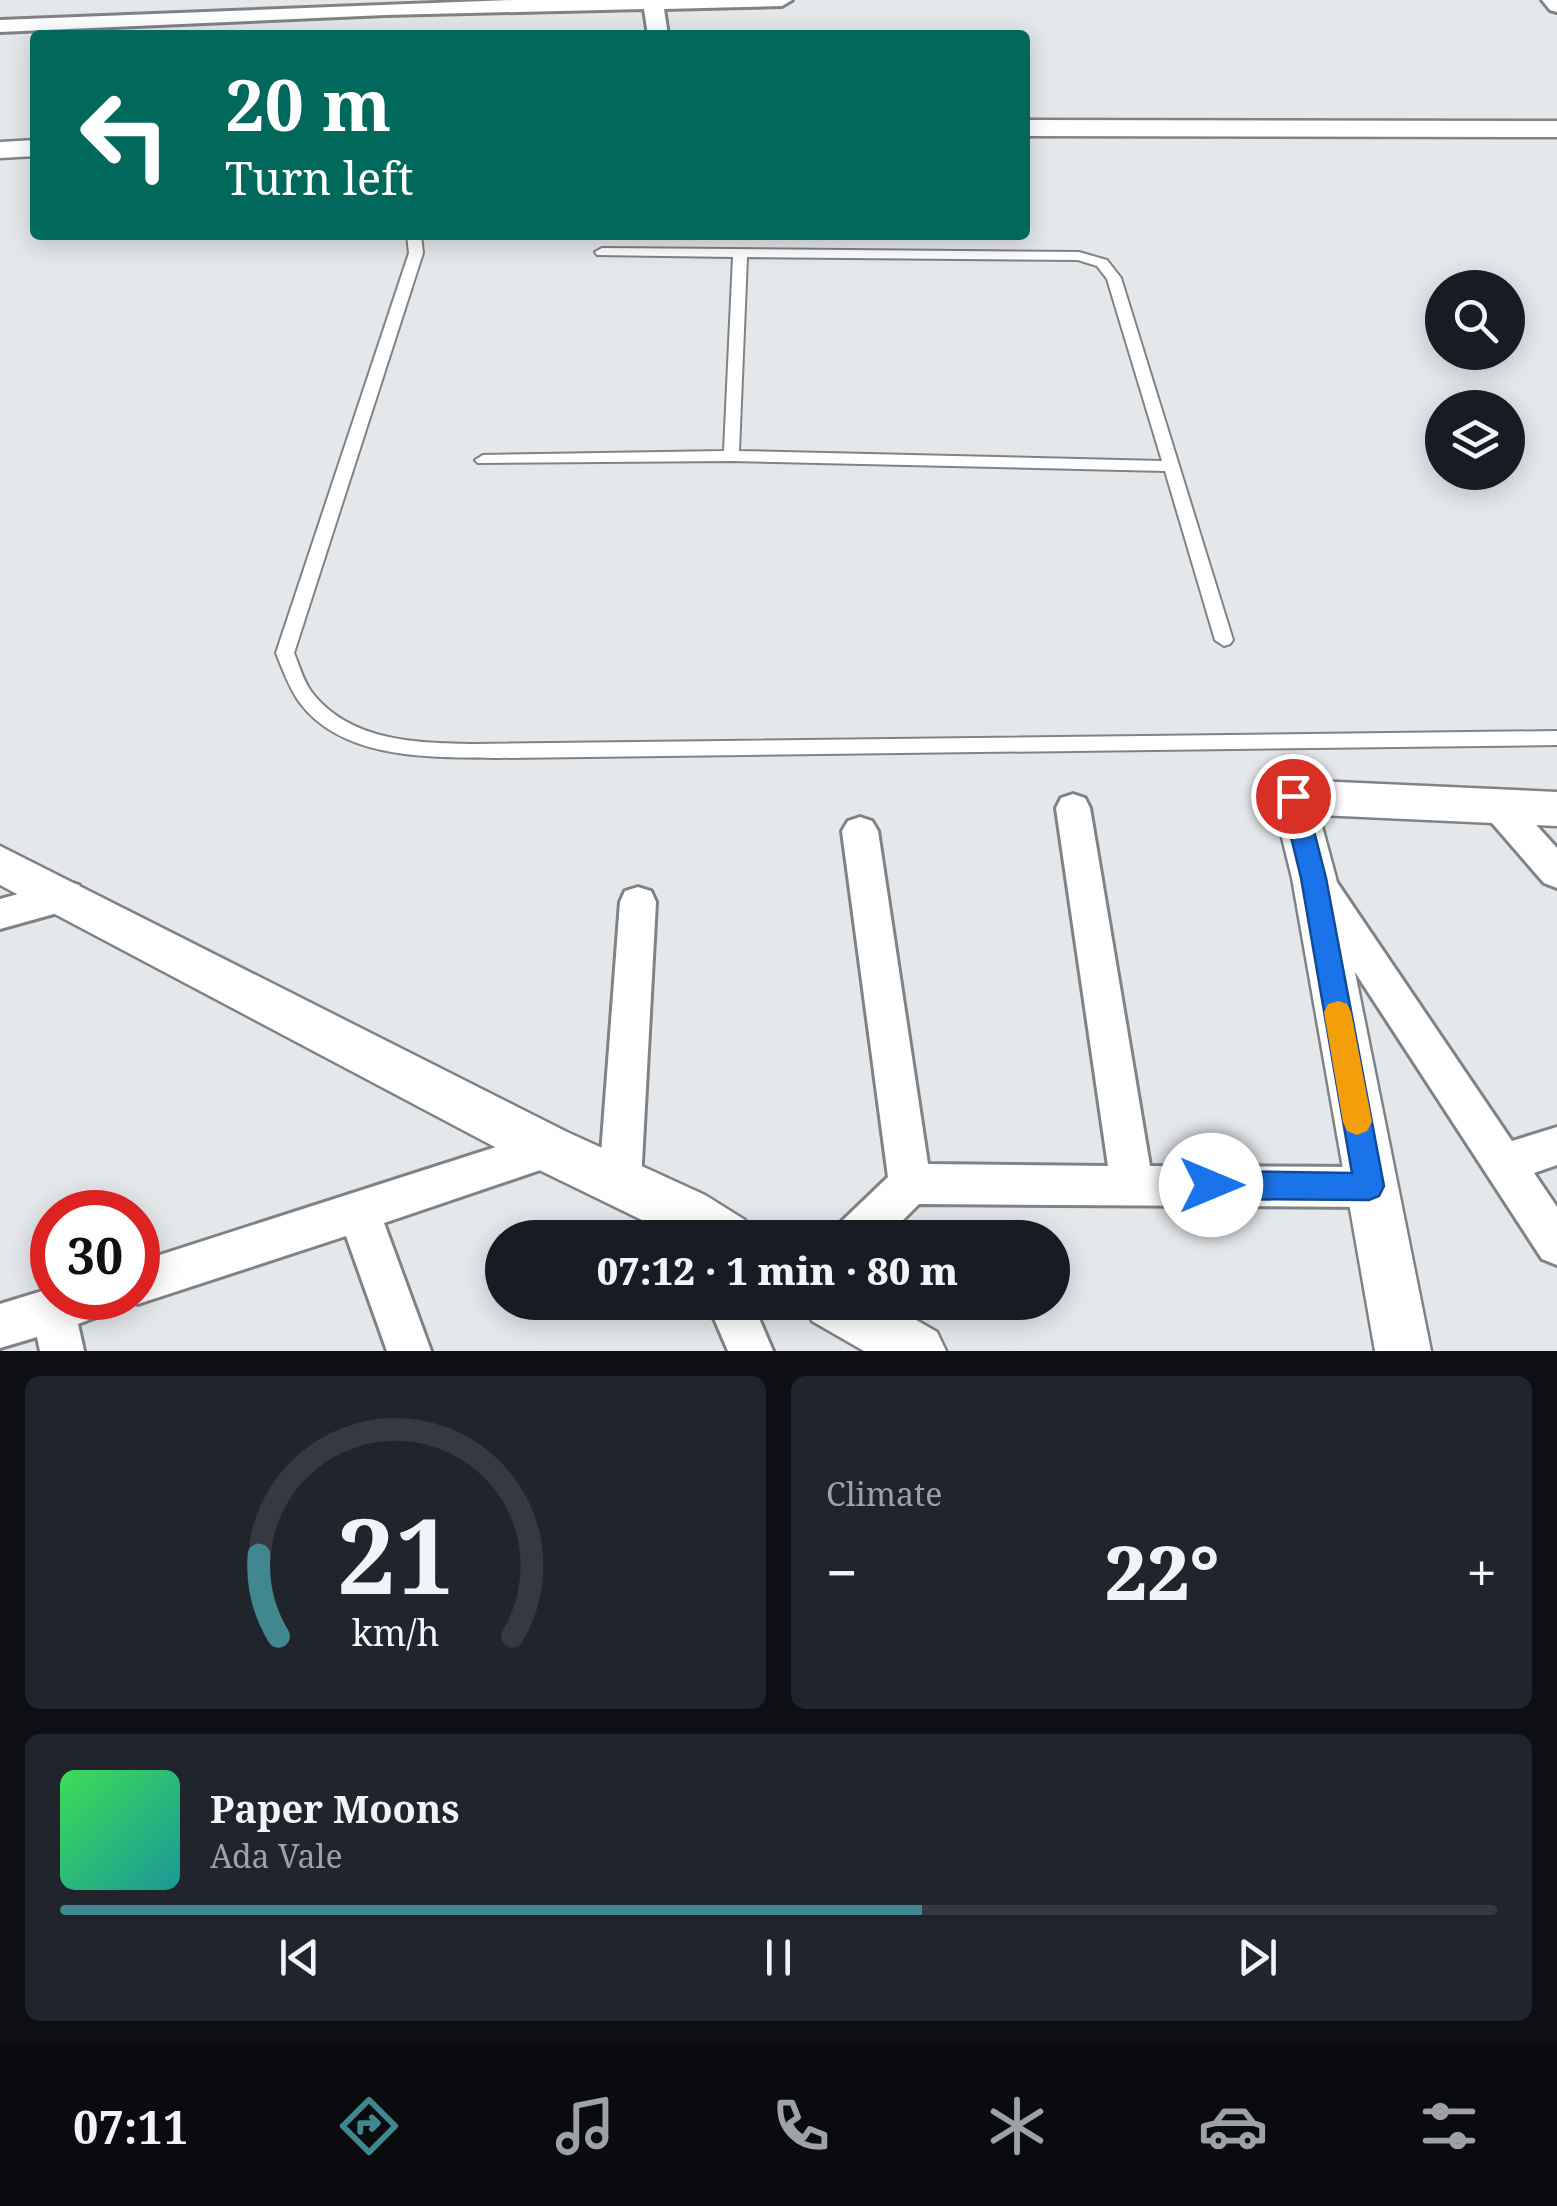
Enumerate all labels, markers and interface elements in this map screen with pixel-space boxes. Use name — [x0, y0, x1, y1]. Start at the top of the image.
text: 20 m — [225, 56, 391, 152]
icon: left — [60, 70, 190, 200]
text: Turn left — [225, 147, 414, 208]
map controls — [1425, 270, 1525, 490]
button: search — [1425, 270, 1525, 370]
button: layers — [1425, 390, 1525, 490]
pin — [1251, 754, 1336, 839]
icon: arrive — [1266, 769, 1321, 824]
position arrow — [1159, 1133, 1263, 1237]
speed limit sign: 30 — [30, 1190, 160, 1320]
text: 07:12 · 1 min · 80 m — [597, 1244, 958, 1296]
text: Climate — [826, 1472, 942, 1515]
text: 21 — [337, 1483, 454, 1624]
text: 22° — [1105, 1520, 1220, 1622]
text: − — [826, 1534, 858, 1609]
text: + — [1466, 1534, 1497, 1609]
text: km/h — [352, 1608, 439, 1656]
text: Paper Moons — [210, 1782, 460, 1834]
text: Ada Vale — [210, 1834, 343, 1877]
icon: previous — [272, 1930, 327, 1985]
icon: pause — [751, 1930, 806, 1985]
icon: next — [1230, 1930, 1285, 1985]
icon: directions — [334, 2091, 404, 2161]
icon: music — [550, 2091, 620, 2161]
icon: phone — [766, 2091, 836, 2161]
icon: climate — [982, 2091, 1052, 2161]
icon: car — [1198, 2091, 1268, 2161]
icon: filters — [1414, 2091, 1484, 2161]
text: 07:11 — [73, 2096, 188, 2157]

